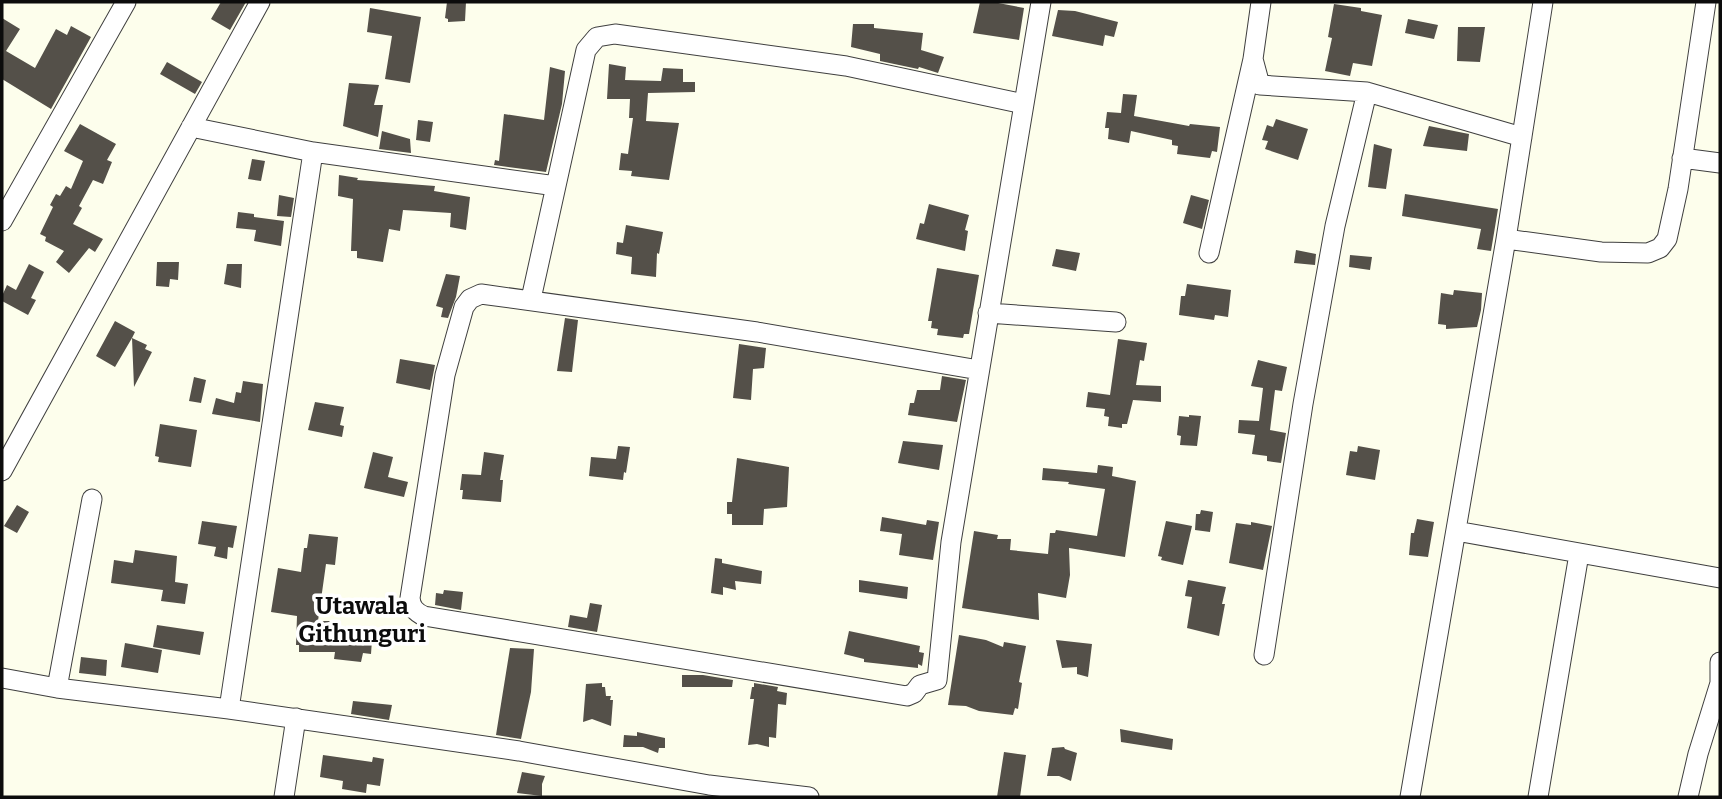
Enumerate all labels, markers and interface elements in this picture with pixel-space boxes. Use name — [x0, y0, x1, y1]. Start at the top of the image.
district label: Utawala Githunguri — [298, 592, 426, 648]

